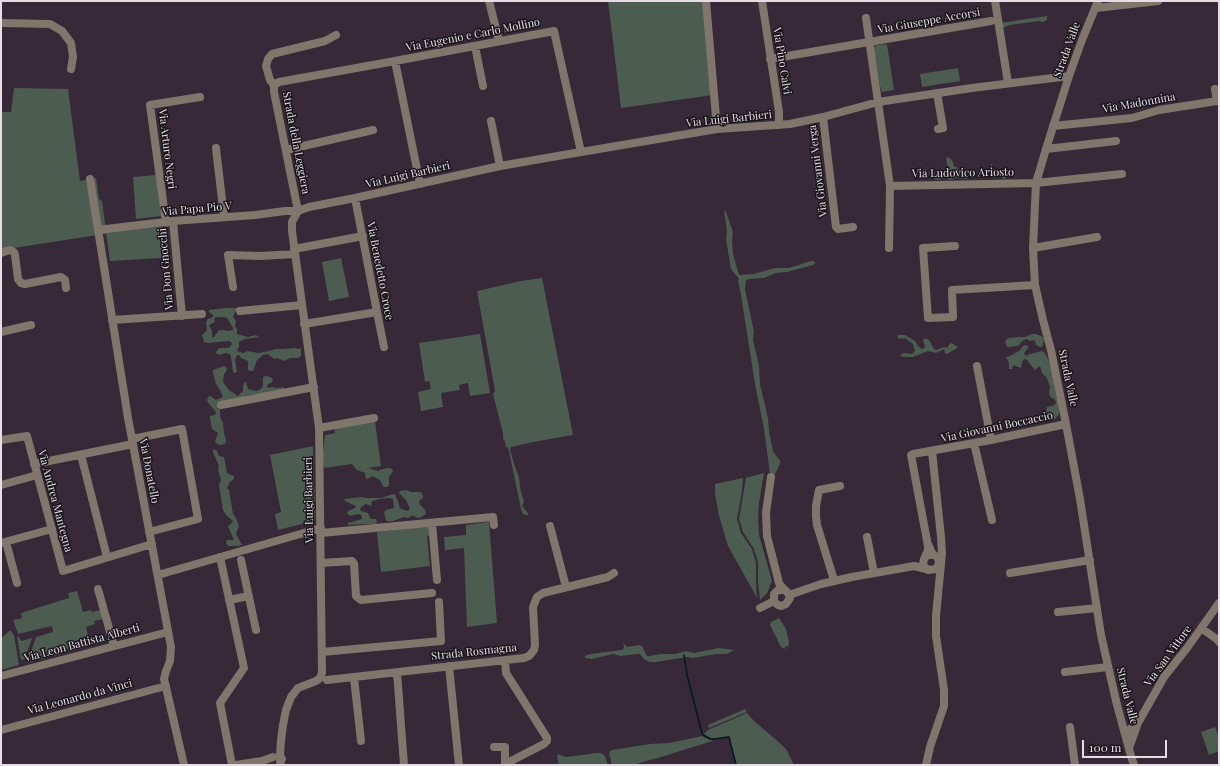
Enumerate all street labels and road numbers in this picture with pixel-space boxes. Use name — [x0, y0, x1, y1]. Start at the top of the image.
street label: Via Giuseppe Accorsi — [877, 5, 981, 37]
street label: Via Eugenio e Carlo Mollino — [405, 16, 541, 54]
street label: Strada Valle — [1051, 20, 1083, 80]
street label: Via Pino Calvi — [770, 26, 794, 96]
street label: Via Madonnina — [1101, 90, 1177, 116]
street label: Strada della Leggiera — [280, 91, 312, 195]
street label: Via Arturo Negri — [156, 108, 178, 190]
street label: Via Luigi Barbieri — [686, 108, 772, 130]
street label: Via Giovanni Verga — [806, 124, 830, 218]
street label: Via Luigi Barbieri — [365, 159, 451, 191]
street label: Via Ludovico Ariosto — [912, 166, 1014, 180]
street label: Via Papa Pio V — [162, 199, 232, 219]
street label: Via Benedetto Croce — [364, 221, 396, 321]
street label: Via Don Gnocchi — [156, 228, 176, 310]
street label: Strada Valle — [1055, 348, 1081, 408]
street label: Via Giovanni Boccaccio — [940, 409, 1054, 445]
street label: Via Donatello — [136, 437, 162, 505]
street label: Via Andrea Mantegna — [35, 448, 75, 554]
street label: Via Luigi Barbieri — [302, 457, 316, 543]
street label: Via Leon Battista Alberti — [23, 621, 141, 665]
street label: Via San Vittore — [1141, 623, 1195, 689]
street label: Strada Rosmagna — [431, 641, 517, 663]
street label: Strada Valle — [1114, 666, 1140, 726]
street label: Via Leonardo da Vinci — [26, 677, 134, 717]

